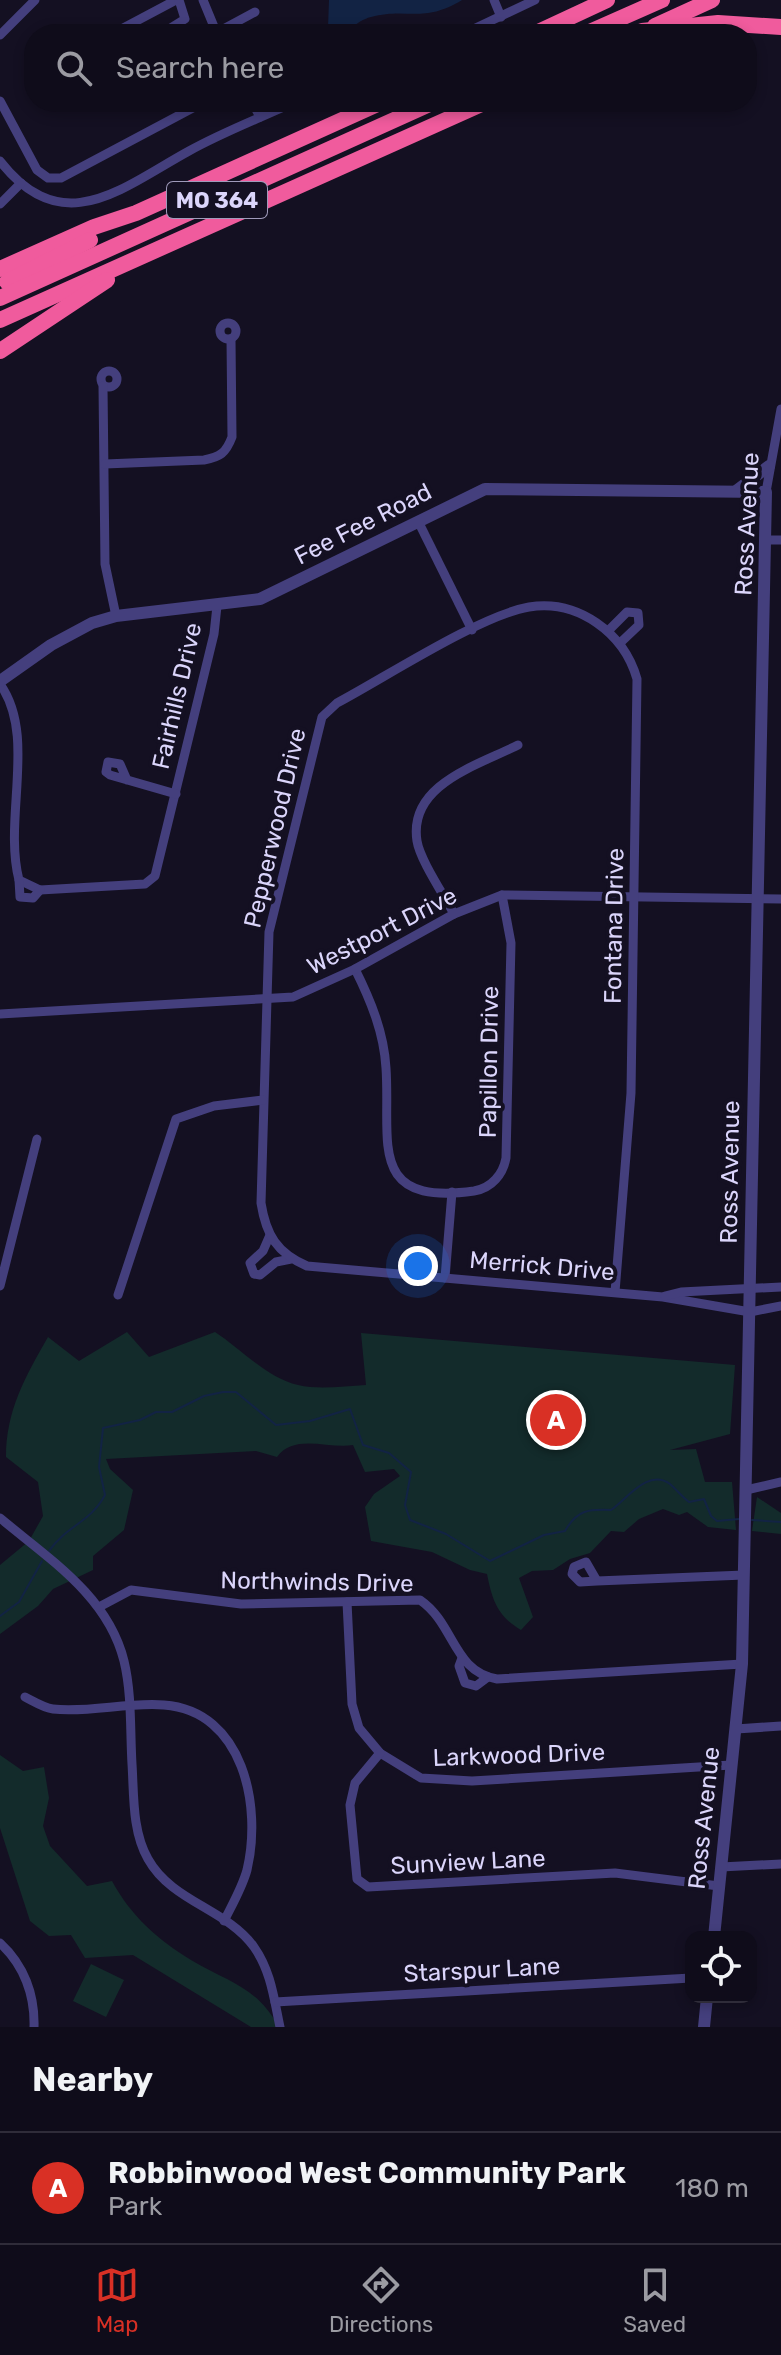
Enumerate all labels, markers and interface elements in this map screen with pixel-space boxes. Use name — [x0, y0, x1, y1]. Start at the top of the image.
search box — [24, 24, 757, 112]
icon: search — [52, 46, 96, 90]
text: Search here — [116, 50, 284, 86]
road number: MO 364 — [167, 182, 267, 218]
street label: Ross Avenue — [729, 452, 765, 596]
street label: Fee Fee Road — [290, 478, 436, 570]
street label: Fairhills Drive — [147, 620, 207, 772]
street label: Pepperwood Drive — [238, 725, 312, 931]
street label: Fontana Drive — [599, 848, 629, 1004]
street label: Westport Drive — [303, 881, 461, 981]
street label: Papillon Drive — [474, 986, 504, 1138]
street label: Ross Avenue — [715, 1100, 745, 1244]
your location — [398, 1246, 438, 1286]
street label: Merrick Drive — [468, 1246, 616, 1286]
pin: A — [530, 1390, 582, 1450]
street label: Northwinds Drive — [220, 1566, 414, 1598]
street label: Larkwood Drive — [432, 1738, 606, 1772]
street label: Ross Avenue — [683, 1745, 725, 1891]
street label: Sunview Lane — [390, 1844, 546, 1880]
map controls — [685, 1931, 757, 2003]
button: locate — [685, 1931, 757, 2003]
street label: Starspur Lane — [403, 1952, 561, 1988]
text: Nearby — [32, 2059, 153, 2100]
text: Robbinwood West Community Park — [108, 2155, 626, 2191]
text: A — [49, 2173, 67, 2204]
text: 180 m — [675, 2173, 749, 2204]
text: Park — [108, 2191, 162, 2222]
tab: Map — [95, 2263, 139, 2338]
tab: Directions — [329, 2263, 433, 2338]
tab: Saved — [623, 2263, 686, 2338]

